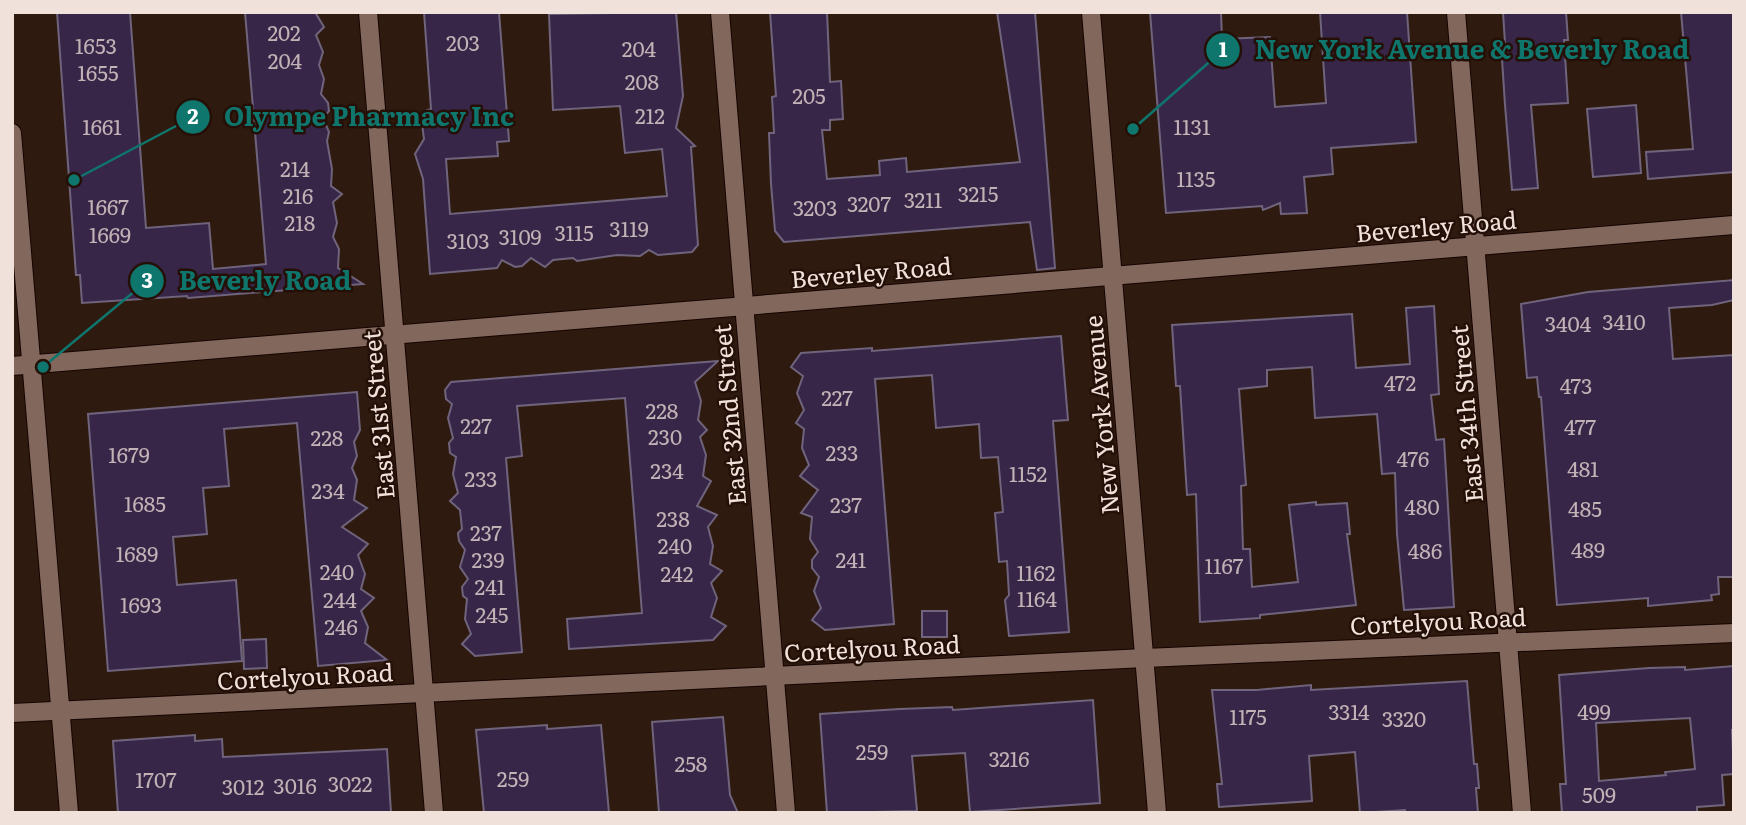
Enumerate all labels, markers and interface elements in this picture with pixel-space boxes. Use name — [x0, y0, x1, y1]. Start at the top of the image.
house number: 202 — [267, 16, 301, 47]
house number: 203 — [446, 26, 480, 57]
callout: New York Avenue & Beverly Road — [1206, 26, 1703, 73]
text: New York Avenue & Beverly Road — [1255, 28, 1689, 67]
house number: 1653 — [75, 29, 117, 60]
house number: 204 — [622, 32, 657, 63]
text: 1 — [1219, 32, 1228, 63]
house number: 204 — [268, 44, 303, 75]
house number: 1655 — [77, 56, 119, 87]
house number: 208 — [625, 65, 659, 96]
house number: 205 — [792, 79, 826, 110]
callout: Olympe Pharmacy Inc — [175, 93, 528, 140]
text: Olympe Pharmacy Inc — [224, 95, 514, 134]
text: 2 — [187, 99, 199, 130]
house number: 212 — [635, 99, 665, 130]
house number: 1661 — [82, 110, 122, 141]
house number: 1131 — [1173, 110, 1211, 141]
house number: 214 — [280, 152, 310, 183]
house number: 1135 — [1176, 162, 1216, 193]
house number: 3215 — [958, 177, 998, 208]
house number: 216 — [283, 179, 313, 210]
house number: 3211 — [904, 183, 943, 214]
house number: 3207 — [847, 187, 891, 218]
house number: 1667 — [87, 190, 129, 221]
house number: 3203 — [793, 191, 837, 222]
street label: Beverley Road — [1354, 201, 1518, 249]
house number: 218 — [285, 206, 315, 237]
house number: 3119 — [609, 212, 649, 243]
house number: 3115 — [554, 216, 594, 247]
house number: 1669 — [89, 218, 131, 249]
house number: 3109 — [498, 220, 542, 251]
house number: 3103 — [446, 224, 490, 255]
street label: Beverley Road — [789, 247, 953, 295]
callout: Beverly Road — [129, 257, 365, 304]
text: Beverly Road — [179, 259, 351, 298]
text: 3 — [141, 263, 153, 294]
house number: 3410 — [1602, 305, 1646, 336]
house number: 3404 — [1545, 307, 1592, 338]
street label: New York Avenue — [1074, 314, 1126, 516]
street label: East 32nd Street — [703, 323, 753, 507]
street label: East 34th Street — [1440, 323, 1490, 504]
street label: East 31st Street — [352, 329, 402, 501]
house number: 472 — [1384, 366, 1416, 397]
house number: 473 — [1560, 369, 1592, 400]
house number: 227 — [821, 381, 853, 412]
house number: 228 — [646, 394, 678, 425]
house number: 227 — [460, 409, 492, 440]
house number: 477 — [1564, 410, 1596, 441]
house number: 230 — [648, 420, 682, 451]
house number: 228 — [311, 421, 343, 452]
house number: 233 — [826, 436, 858, 467]
house number: 1679 — [108, 438, 150, 469]
house number: 476 — [1397, 442, 1429, 473]
house number: 481 — [1567, 452, 1599, 483]
house number: 234 — [650, 454, 684, 485]
house number: 1152 — [1009, 457, 1047, 488]
house number: 233 — [465, 462, 497, 493]
house number: 234 — [311, 474, 345, 505]
house number: 1685 — [124, 487, 166, 518]
house number: 237 — [830, 488, 862, 519]
house number: 480 — [1404, 490, 1440, 521]
house number: 485 — [1568, 492, 1602, 523]
house number: 238 — [656, 502, 690, 533]
house number: 237 — [470, 516, 502, 547]
house number: 240 — [658, 529, 692, 560]
house number: 489 — [1571, 533, 1605, 564]
house number: 486 — [1408, 534, 1442, 565]
house number: 1689 — [116, 537, 158, 568]
house number: 239 — [471, 543, 505, 574]
house number: 241 — [836, 543, 867, 574]
house number: 1167 — [1204, 549, 1244, 580]
house number: 240 — [320, 555, 354, 586]
house number: 1162 — [1016, 556, 1056, 587]
house number: 242 — [661, 557, 693, 588]
house number: 241 — [475, 570, 506, 601]
house number: 1164 — [1017, 582, 1057, 613]
house number: 244 — [323, 583, 357, 614]
house number: 1693 — [120, 588, 162, 619]
house number: 245 — [476, 598, 508, 629]
street label: Cortelyou Road — [1349, 598, 1527, 642]
house number: 246 — [324, 610, 358, 641]
street label: Cortelyou Road — [783, 625, 961, 669]
street label: Cortelyou Road — [216, 653, 394, 697]
house number: 3314 — [1328, 695, 1370, 726]
house number: 499 — [1577, 695, 1611, 726]
house number: 1175 — [1229, 700, 1267, 731]
house number: 3320 — [1382, 702, 1426, 733]
house number: 259 — [856, 735, 888, 766]
house number: 3216 — [988, 742, 1030, 773]
house number: 258 — [675, 747, 707, 778]
house number: 259 — [497, 762, 529, 793]
house number: 1707 — [135, 763, 177, 794]
house number: 3022 — [328, 767, 372, 798]
house number: 3016 — [273, 769, 317, 800]
house number: 3012 — [222, 770, 264, 801]
house number: 509 — [1582, 778, 1616, 809]

